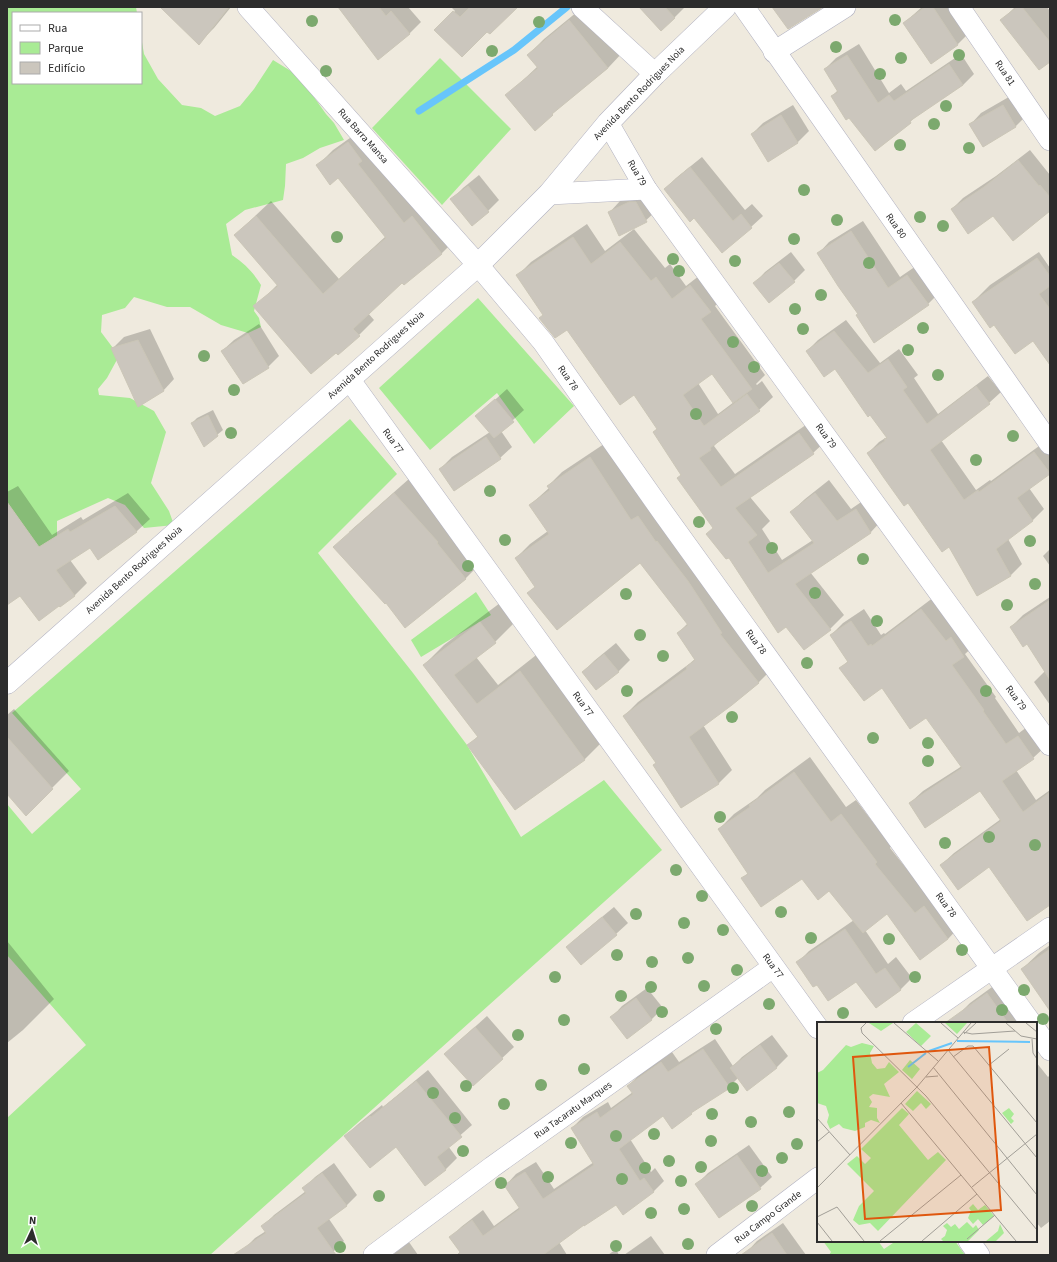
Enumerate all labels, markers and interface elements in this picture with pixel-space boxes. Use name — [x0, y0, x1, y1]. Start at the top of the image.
legend — [12, 12, 142, 84]
text: Rua — [48, 20, 67, 37]
text: Parque — [48, 40, 84, 57]
street label: Avenida Bento Rodrigues Noia — [590, 43, 688, 143]
street label: Rua 81 — [991, 57, 1019, 89]
text: Edifício — [48, 60, 85, 77]
street label: Rua Barra Mansa — [334, 105, 392, 167]
street label: Rua 79 — [624, 157, 650, 189]
street label: Rua 80 — [882, 210, 910, 242]
street label: Avenida Bento Rodrigues Noia — [325, 308, 427, 402]
street label: Rua 78 — [554, 362, 582, 394]
street label: Rua 79 — [812, 421, 840, 452]
street label: Rua 77 — [379, 426, 407, 457]
street label: Avenida Bento Rodrigues Noia — [83, 523, 185, 617]
street label: Rua 78 — [742, 627, 770, 658]
street label: Rua 79 — [1002, 683, 1030, 714]
street label: Rua 77 — [569, 689, 597, 720]
street label: Rua 78 — [932, 890, 960, 921]
street label: Rua 77 — [759, 951, 787, 982]
inset map — [817, 1022, 1037, 1242]
street label: Rua Tacaratu Marques — [531, 1078, 615, 1142]
street label: Rua Campo Grande — [732, 1187, 804, 1247]
north arrow — [12, 1210, 52, 1250]
text: N — [28, 1213, 37, 1228]

